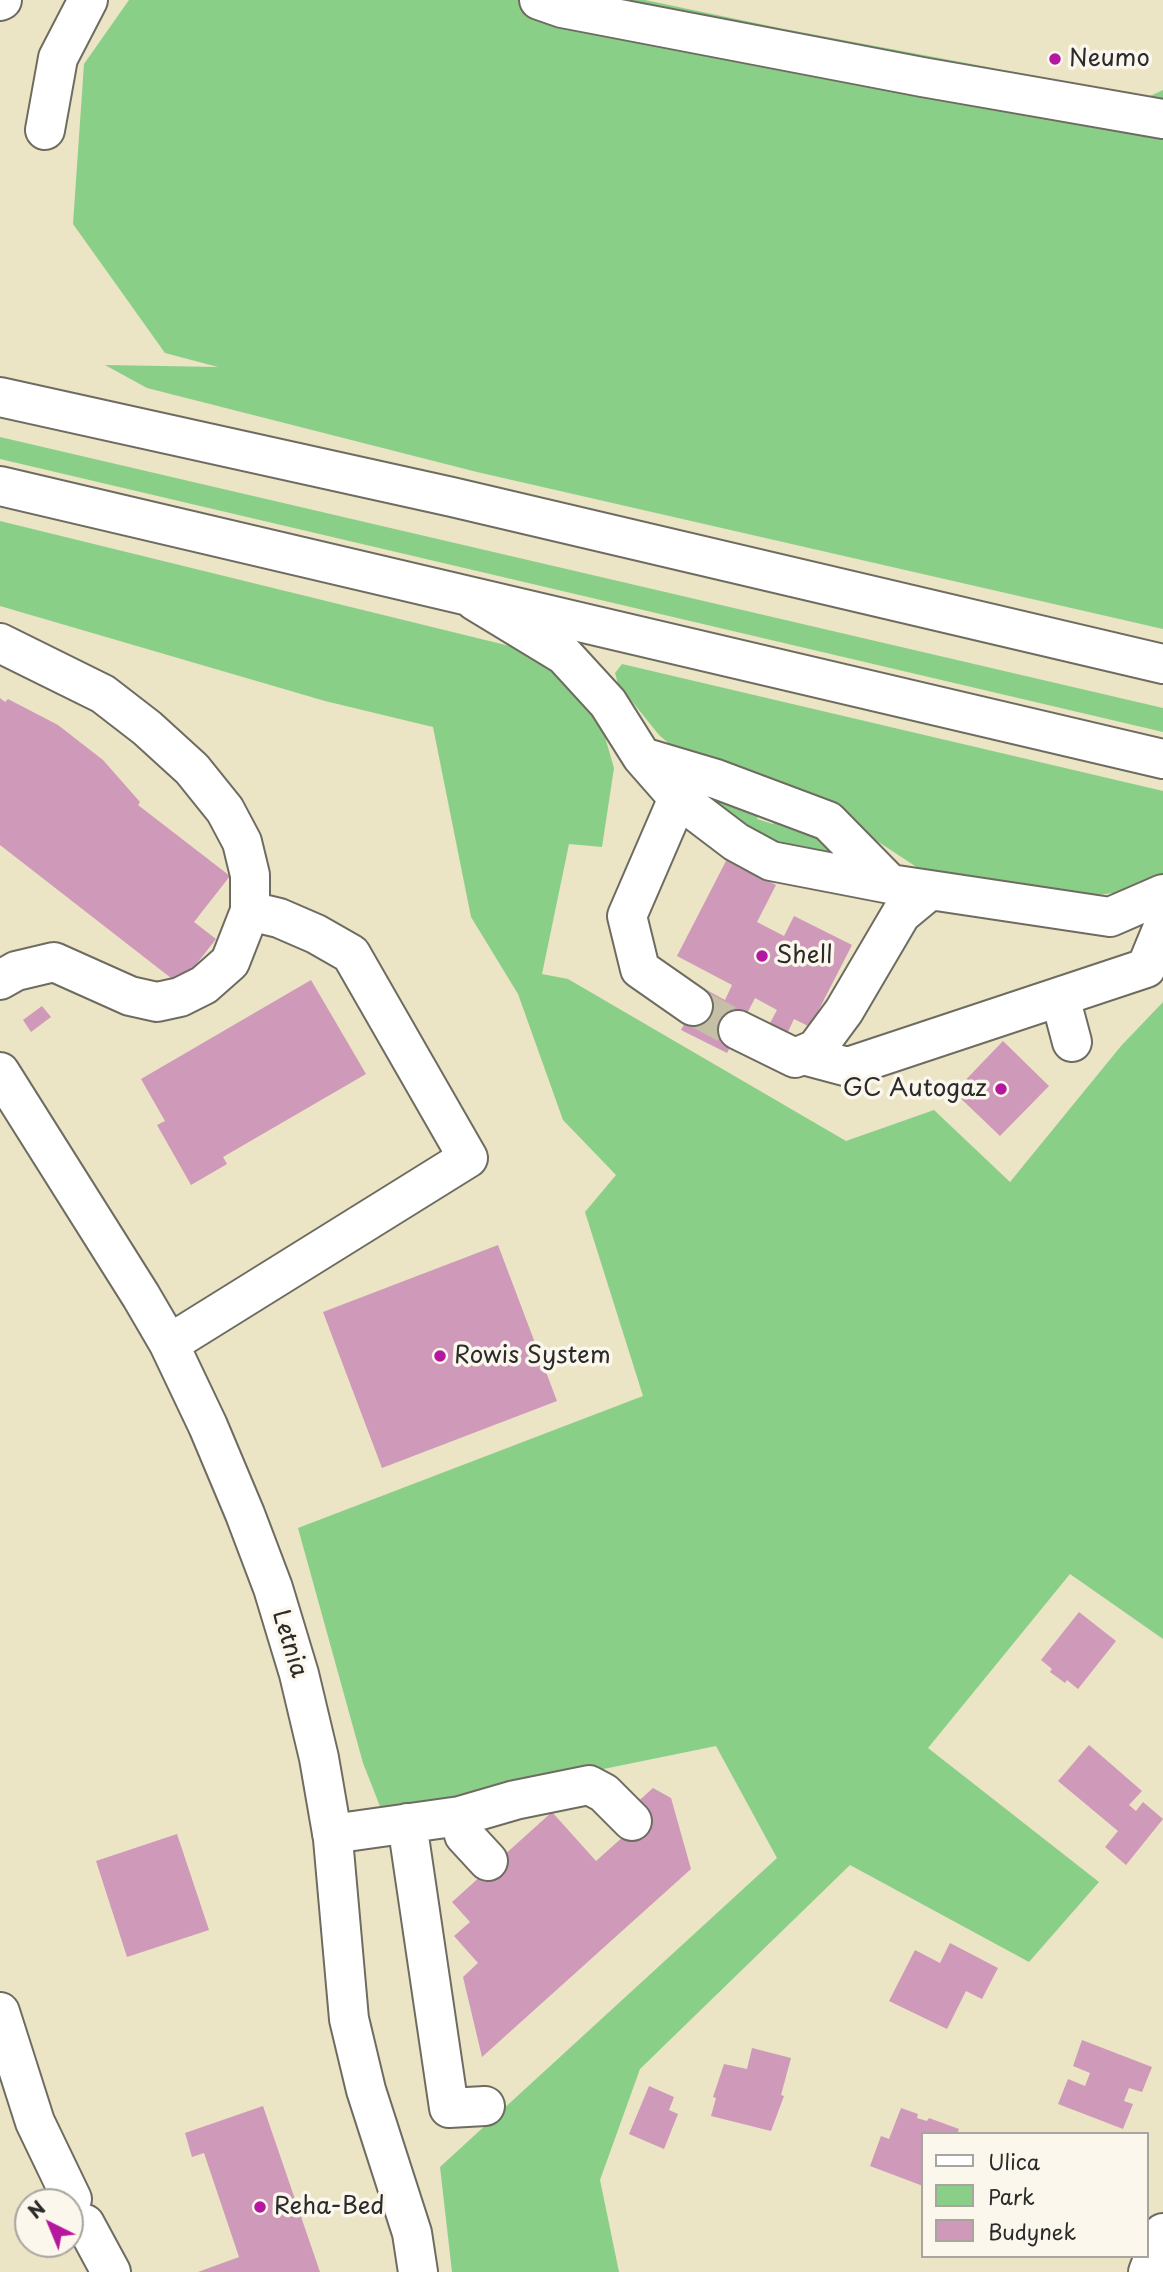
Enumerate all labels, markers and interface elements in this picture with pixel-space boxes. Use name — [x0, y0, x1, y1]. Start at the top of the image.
place label: Neumo — [1069, 45, 1150, 73]
marker: Neumo — [1047, 51, 1063, 67]
place label: Shell — [776, 942, 833, 970]
marker: Shell — [754, 948, 770, 964]
place label: GC Autogaz — [843, 1075, 987, 1103]
marker: GC Autogaz — [993, 1081, 1009, 1097]
place label: Rowis System — [454, 1342, 611, 1370]
marker: Rowis System — [432, 1348, 448, 1364]
street label: Letnia — [265, 1607, 313, 1681]
legend — [922, 2132, 1149, 2258]
text: Ulica — [988, 2145, 1040, 2177]
text: Park — [988, 2180, 1035, 2212]
north arrow — [14, 2188, 84, 2258]
place label: Reha-Bed — [274, 2193, 384, 2221]
text: N — [21, 2194, 51, 2224]
marker: Reha-Bed — [252, 2199, 268, 2215]
text: Budynek — [988, 2215, 1076, 2247]

